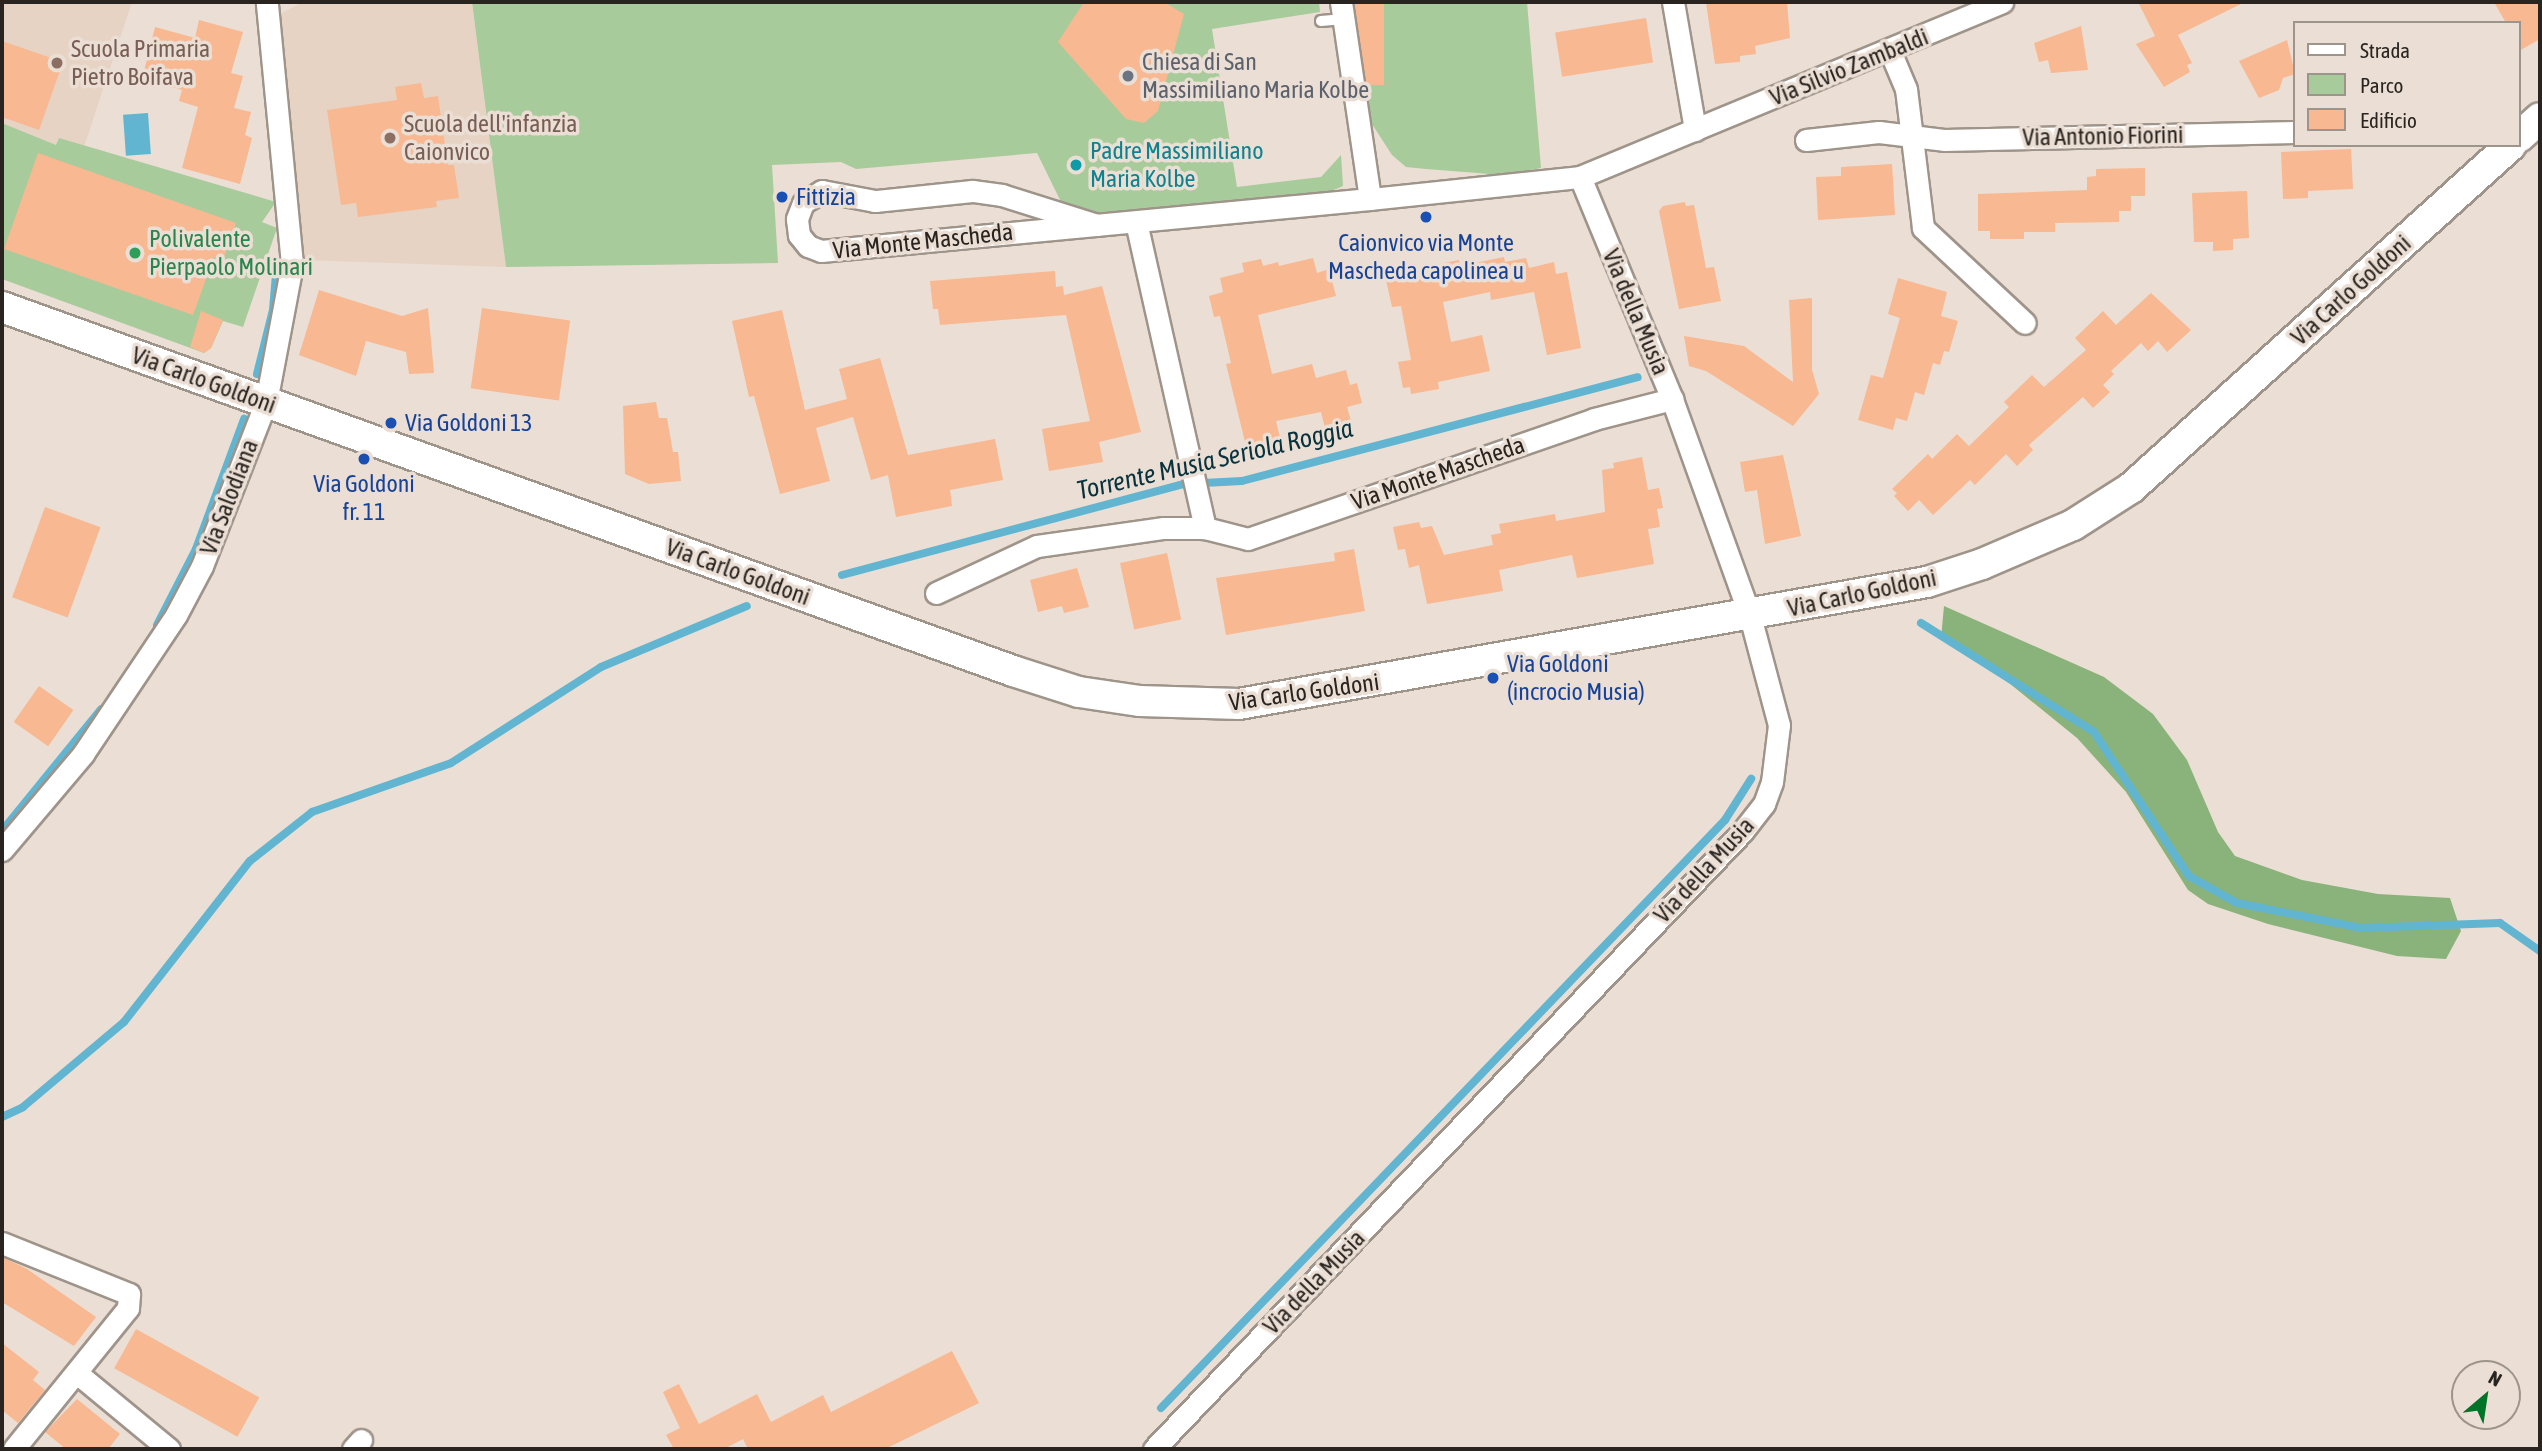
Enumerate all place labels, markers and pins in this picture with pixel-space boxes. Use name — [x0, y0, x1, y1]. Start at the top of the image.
place label: Scuola Primaria Pietro Boifava — [71, 35, 210, 91]
place label: Chiesa di San Massimiliano Maria Kolbe — [1142, 48, 1369, 104]
marker: Scuola Primaria Pietro Boifava — [49, 55, 65, 71]
marker: Chiesa di San Massimiliano Maria Kolbe — [1120, 68, 1136, 84]
place label: Scuola dell'infanzia Caionvico — [404, 110, 577, 166]
marker: Scuola dell'infanzia Caionvico — [382, 130, 398, 146]
place label: Padre Massimiliano Maria Kolbe — [1090, 137, 1264, 193]
marker: Padre Massimiliano Maria Kolbe — [1068, 157, 1084, 173]
place label: Fittizia — [796, 183, 856, 211]
marker: Fittizia — [774, 189, 790, 205]
marker: Caionvico via Monte Mascheda capolinea u — [1418, 209, 1434, 225]
place label: Polivalente Pierpaolo Molinari — [149, 225, 313, 281]
place label: Caionvico via Monte Mascheda capolinea u — [1328, 229, 1524, 285]
marker: Polivalente Pierpaolo Molinari — [127, 245, 143, 261]
place label: Via Goldoni 13 — [405, 409, 533, 437]
marker: Via Goldoni 13 — [383, 415, 399, 431]
marker: Via Goldoni fr. 11 — [356, 451, 372, 467]
place label: Via Goldoni fr. 11 — [313, 470, 415, 526]
place label: Via Goldoni (incrocio Musia) — [1507, 650, 1645, 706]
marker: Via Goldoni (incrocio Musia) — [1485, 670, 1501, 686]

